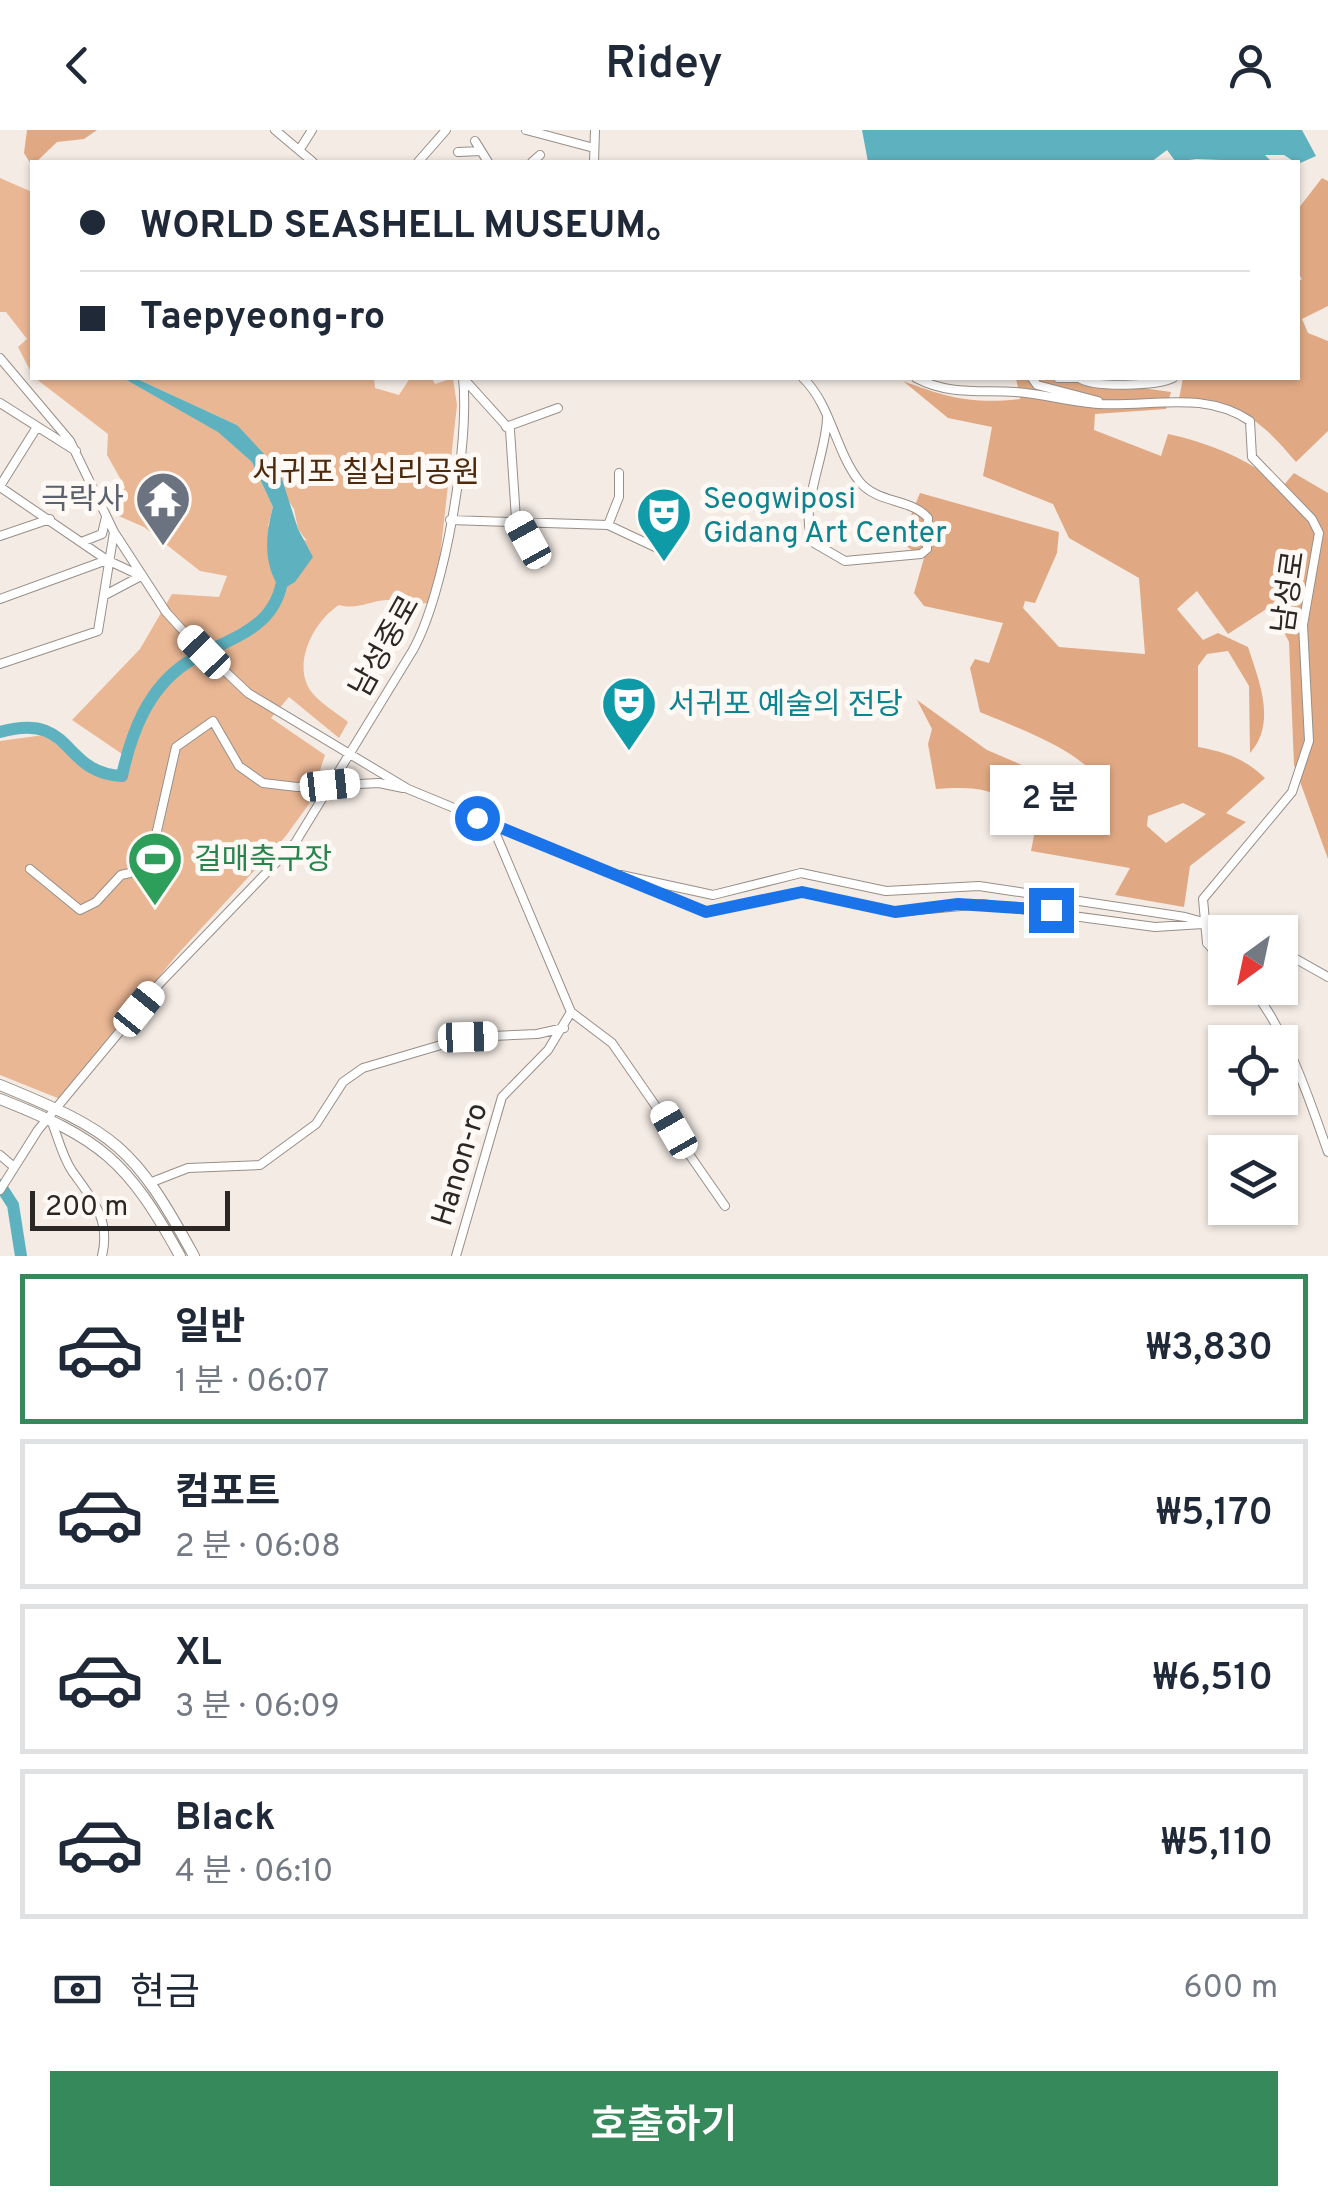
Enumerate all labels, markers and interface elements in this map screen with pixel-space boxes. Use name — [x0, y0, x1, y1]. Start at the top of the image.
text: Ridey — [605, 37, 723, 94]
icon: back — [50, 38, 105, 93]
icon: person — [1223, 38, 1278, 93]
text: WORLD SEASHELL MUSEUM。 — [140, 203, 684, 252]
text: Taepyeong-ro — [140, 294, 385, 343]
park label: 서귀포 칠십리공원 — [252, 456, 480, 493]
temple icon: 극락사 — [133, 469, 193, 548]
place label: Seogwiposi Gidang Art Center — [703, 482, 947, 553]
place label: 극락사 — [41, 483, 124, 520]
theatre icon: Seogwiposi Gidang Art Center — [634, 485, 694, 564]
car — [500, 506, 556, 574]
street label: 남성로 — [1266, 549, 1315, 636]
street label: 남성중로 — [343, 590, 429, 704]
car — [172, 620, 236, 684]
theatre icon: 서귀포 예술의 전당 — [599, 674, 659, 753]
place label: 서귀포 예술의 전당 — [668, 688, 903, 725]
callout: 2 분 — [991, 765, 1111, 835]
car — [299, 767, 361, 803]
text: 2 분 — [1022, 780, 1078, 820]
route start — [455, 796, 500, 841]
sports icon: 걸매축구장 — [125, 829, 185, 908]
place label: 걸매축구장 — [194, 843, 332, 880]
route end — [1029, 888, 1074, 933]
north arrow — [1208, 915, 1298, 1005]
map controls — [1208, 915, 1298, 1225]
car — [108, 976, 170, 1042]
car — [437, 1021, 499, 1053]
button: locate — [1208, 1025, 1298, 1115]
car — [646, 1097, 702, 1163]
street label: Hanon-ro — [425, 1099, 498, 1231]
button: layers — [1208, 1135, 1298, 1225]
scale bar — [30, 1186, 230, 1230]
text: 200 m — [45, 1190, 128, 1226]
icon: car — [55, 1304, 145, 1394]
text: 일반 — [175, 1305, 245, 1354]
text: ₩3,830 — [1146, 1325, 1273, 1374]
text: 1 분 · 06:07 — [175, 1363, 329, 1403]
icon: car — [55, 1469, 145, 1559]
text: 컴포트 — [175, 1470, 280, 1519]
text: ₩5,170 — [1156, 1490, 1273, 1539]
text: 2 분 · 06:08 — [175, 1528, 341, 1568]
text: XL — [175, 1630, 222, 1679]
icon: car — [55, 1634, 145, 1724]
text: ₩6,510 — [1153, 1655, 1273, 1704]
text: 3 분 · 06:09 — [175, 1688, 340, 1728]
text: Black — [175, 1795, 275, 1844]
icon: car — [55, 1799, 145, 1889]
text: ₩5,110 — [1161, 1820, 1273, 1869]
text: 4 분 · 06:10 — [175, 1853, 333, 1893]
icon: cash — [50, 1962, 105, 2017]
text: 600 m — [1183, 1969, 1278, 2009]
text: 현금 — [130, 1970, 200, 2019]
button: 호출하기 — [50, 2071, 1278, 2186]

